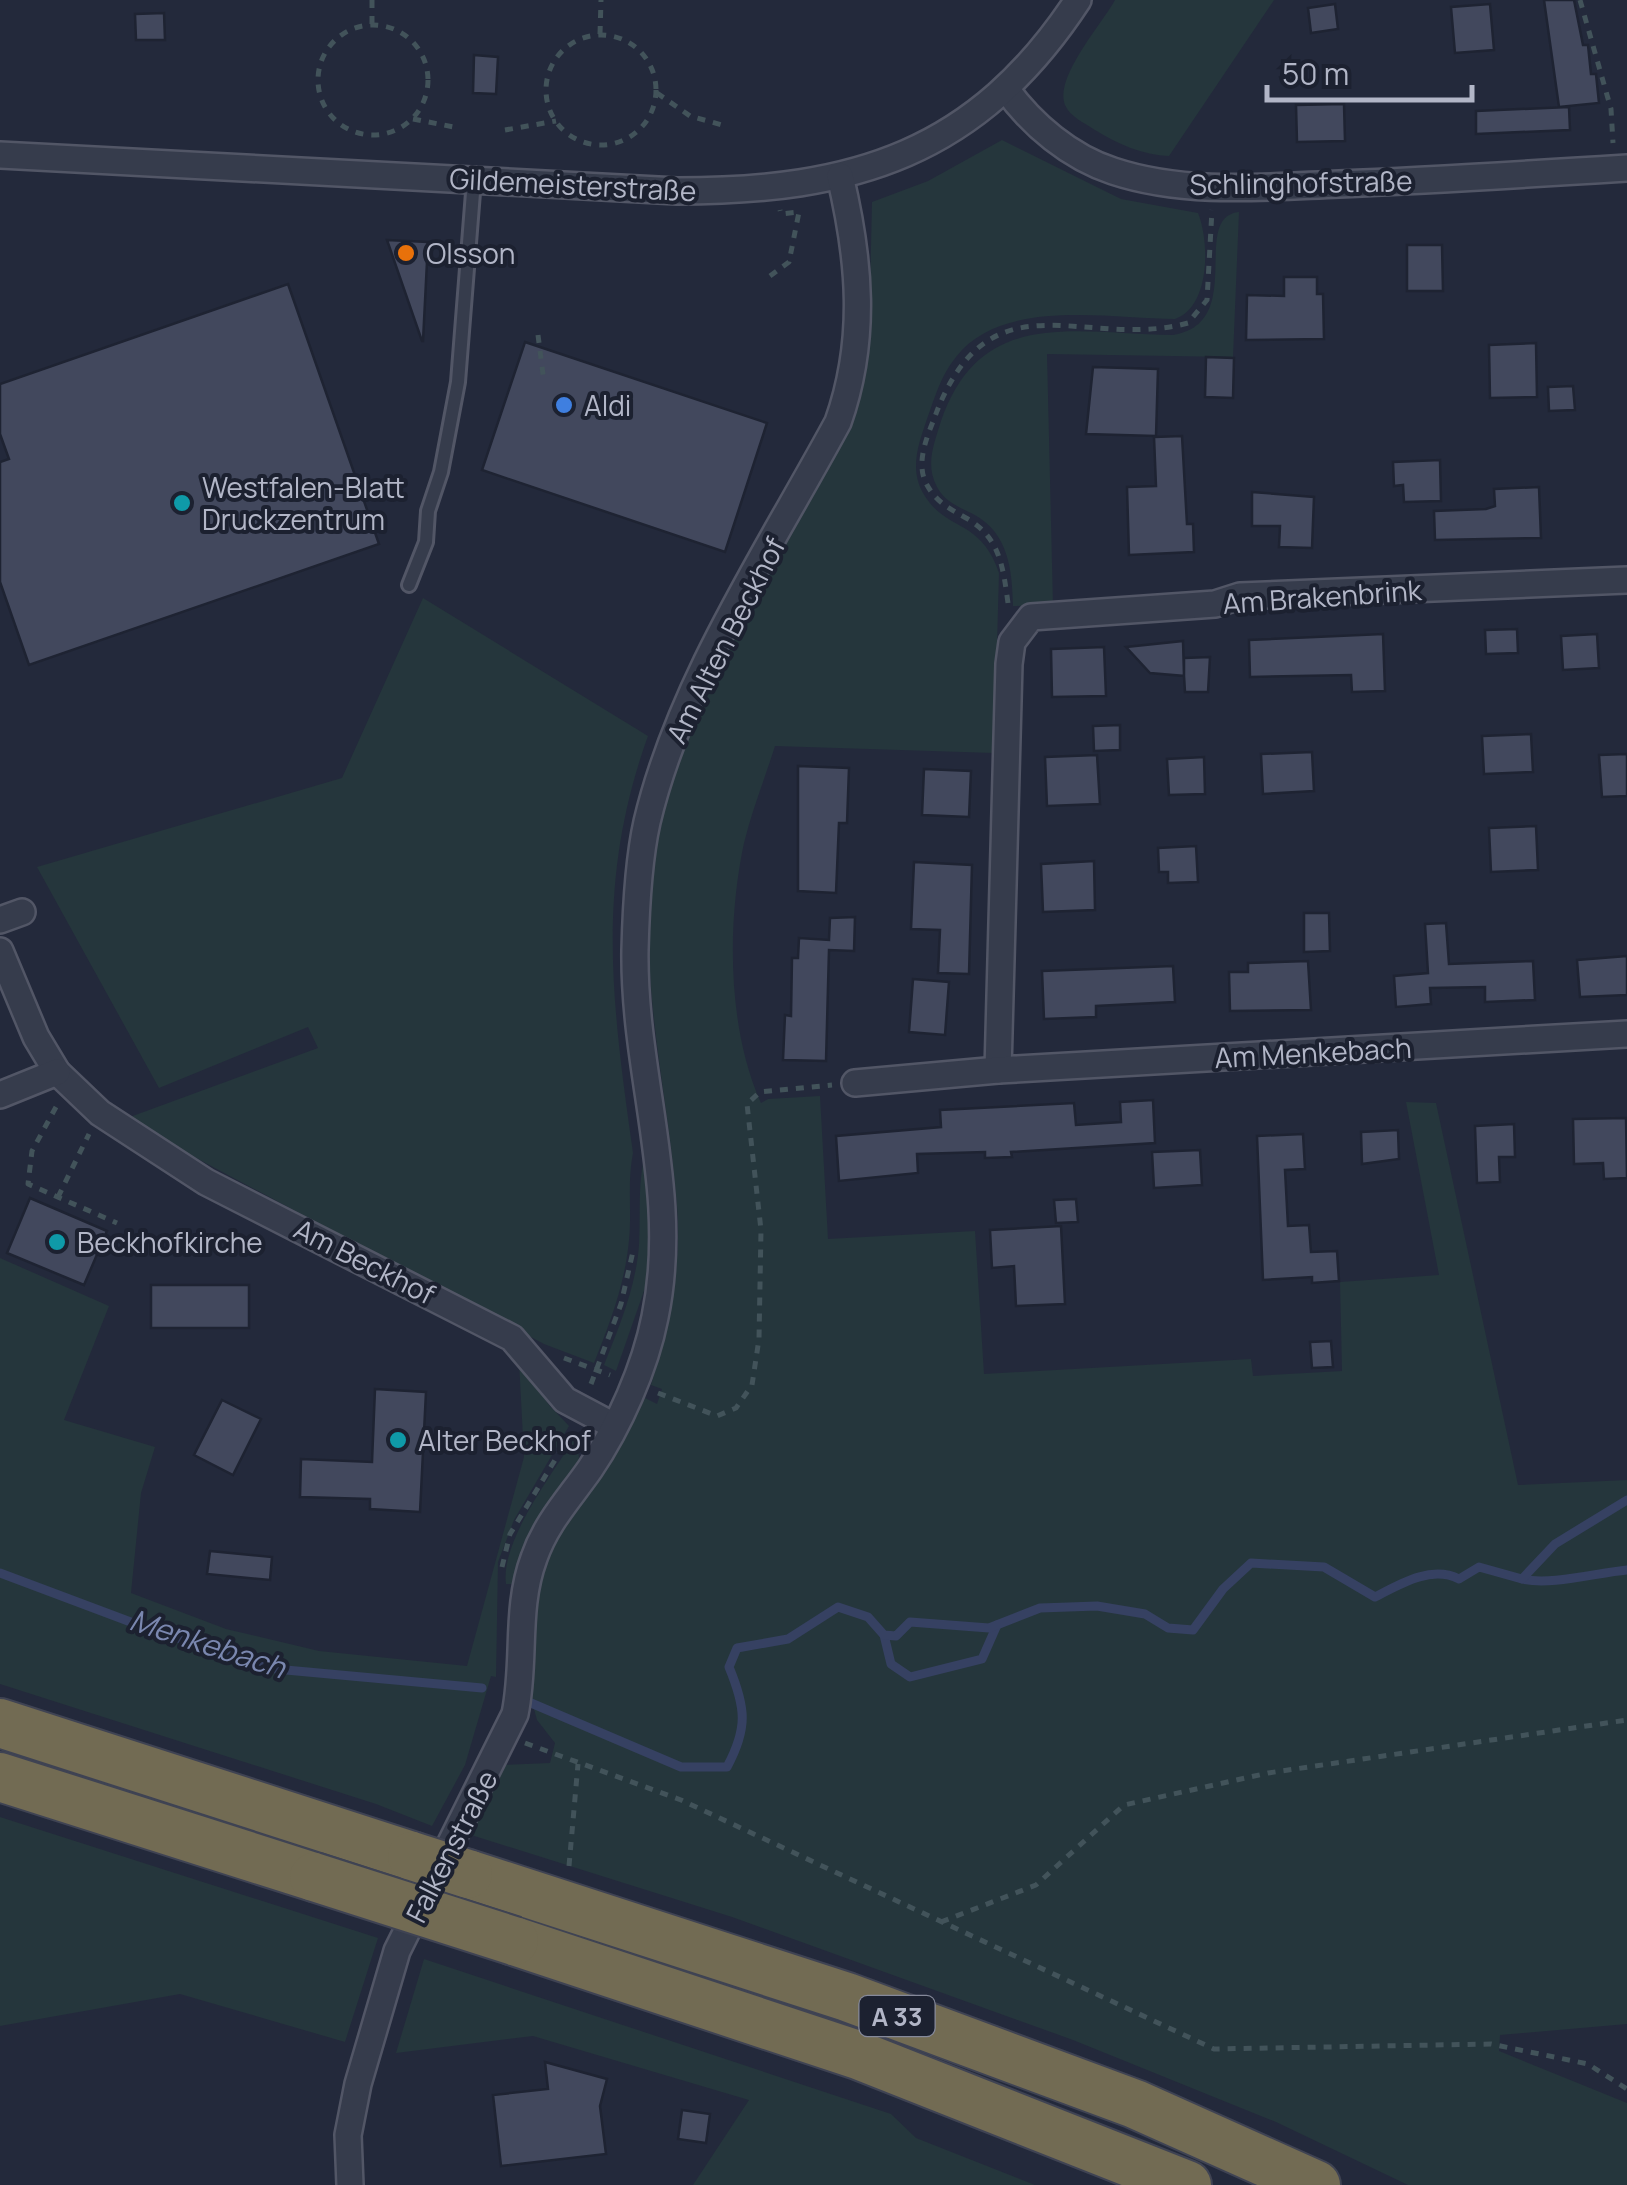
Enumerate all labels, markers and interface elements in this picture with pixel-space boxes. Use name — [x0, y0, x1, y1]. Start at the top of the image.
scale bar — [1267, 40, 1472, 102]
text: 50 m — [1282, 53, 1349, 94]
street label: Gildemeisterstraße — [449, 159, 697, 209]
street label: Schlinghofstraße — [1189, 161, 1413, 203]
place label: Olsson — [426, 234, 515, 272]
marker: Olsson — [395, 242, 417, 264]
place label: Aldi — [584, 386, 631, 424]
marker: Aldi — [553, 394, 575, 416]
place label: Westfalen-Blatt Druckzentrum — [202, 468, 405, 538]
marker: Westfalen-Blatt Druckzentrum — [171, 492, 193, 514]
street label: Am Alten Beckhof — [657, 531, 793, 749]
street label: Am Brakenbrink — [1221, 570, 1424, 622]
street label: Am Menkebach — [1213, 1028, 1413, 1076]
street label: Am Beckhof — [288, 1209, 442, 1313]
place label: Beckhofkirche — [77, 1223, 263, 1261]
marker: Beckhofkirche — [46, 1231, 68, 1253]
place label: Alter Beckhof — [418, 1421, 591, 1459]
marker: Alter Beckhof — [387, 1429, 409, 1451]
water label: Menkebach — [125, 1599, 292, 1688]
street label: Falkenstraße — [396, 1763, 506, 1929]
road number: A 33 — [860, 1996, 934, 2036]

